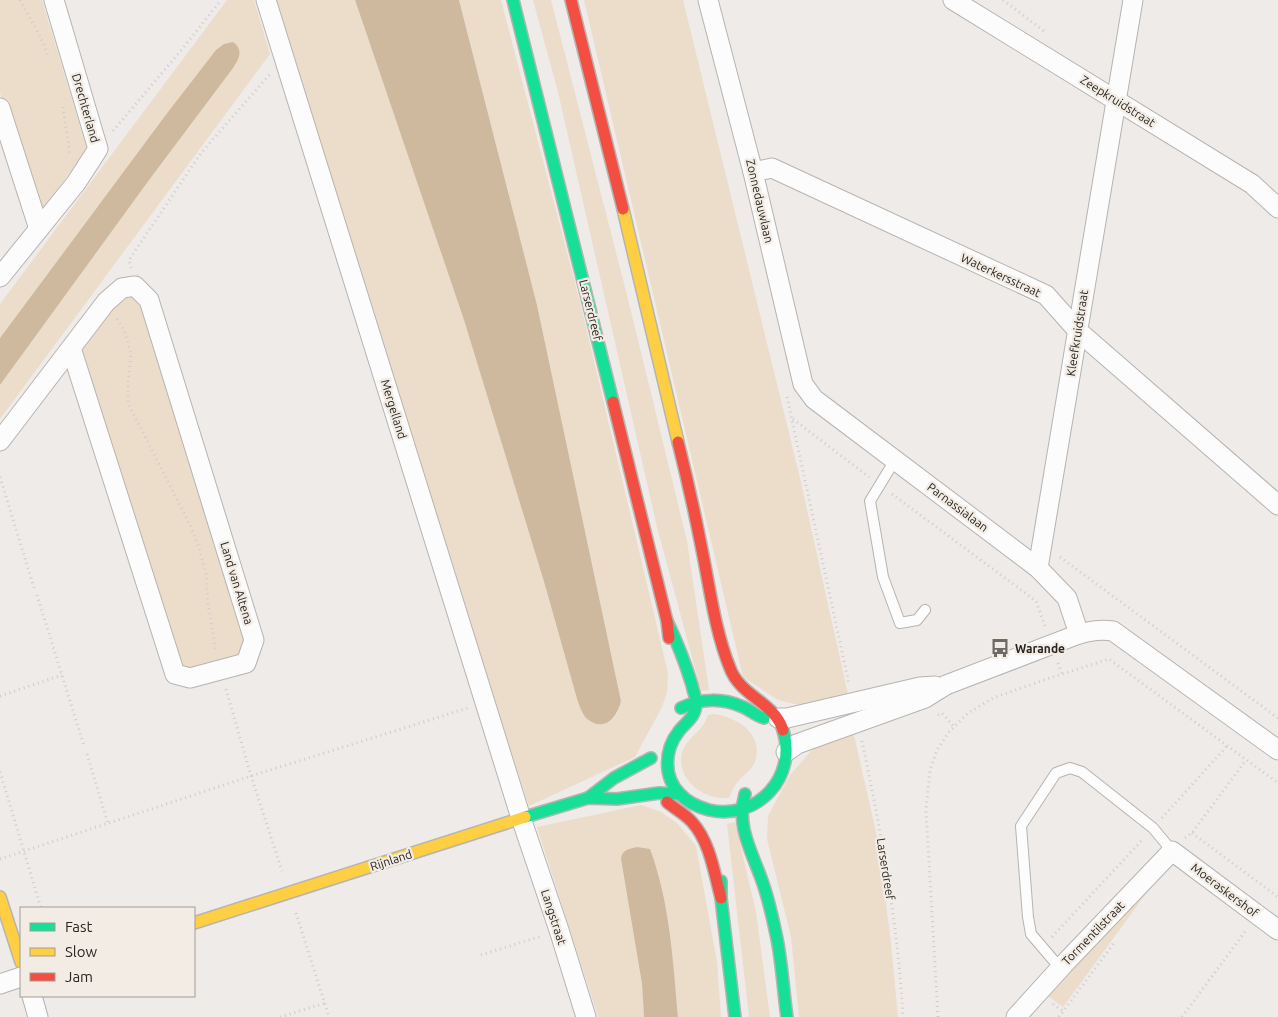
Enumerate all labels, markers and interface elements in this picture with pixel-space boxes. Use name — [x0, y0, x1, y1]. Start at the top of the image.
street label: Drechterland — [70, 72, 102, 144]
street label: Zeepkruidstraat — [1078, 73, 1158, 129]
street label: Zonnedauwlaan — [744, 158, 776, 244]
street label: Waterkersstraat — [959, 251, 1043, 299]
street label: Larserdreef — [577, 278, 605, 342]
street label: Kleefkruidstraat — [1064, 289, 1090, 377]
street label: Mergelland — [379, 378, 409, 440]
street label: Parnassialaan — [925, 480, 991, 534]
street label: Land van Altena — [218, 540, 256, 626]
bus stop icon: Warande — [989, 637, 1011, 659]
place label: Warande — [1015, 642, 1065, 655]
street label: Larserdreef — [875, 837, 897, 901]
street label: Rijnland — [368, 847, 414, 873]
street label: Moeraskershof — [1189, 861, 1261, 920]
street label: Langstraat — [539, 888, 569, 947]
street label: Tormentilstraat — [1059, 898, 1127, 968]
legend — [20, 907, 195, 997]
text: Fast — [65, 918, 93, 935]
text: Slow — [65, 943, 98, 960]
text: Jam — [65, 968, 93, 985]

